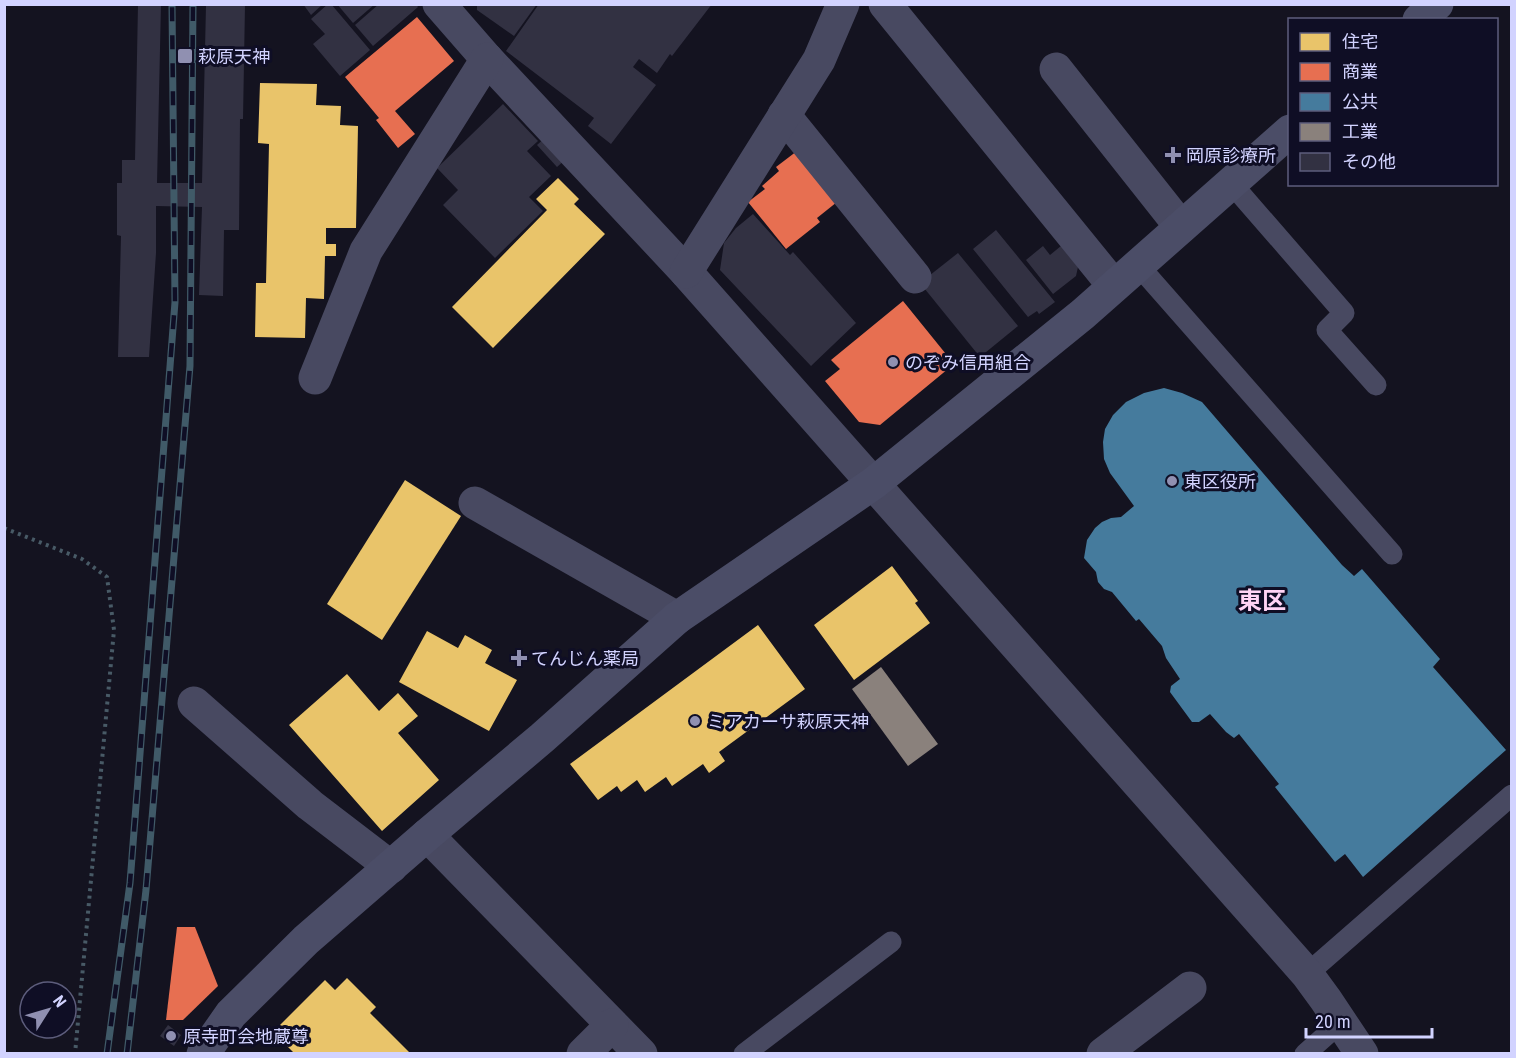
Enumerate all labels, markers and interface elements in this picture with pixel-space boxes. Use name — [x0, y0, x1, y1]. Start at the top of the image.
legend — [1288, 18, 1498, 186]
text: 住宅 — [1342, 31, 1378, 52]
place label: 萩原天神 — [198, 46, 270, 67]
marker: 萩原天神 — [176, 47, 194, 65]
text: 商業 — [1342, 61, 1378, 82]
text: 公共 — [1342, 91, 1378, 112]
text: 工業 — [1342, 121, 1378, 142]
place label: 岡原診療所 — [1186, 145, 1276, 166]
marker: 岡原診療所 — [1164, 146, 1182, 164]
text: その他 — [1342, 151, 1396, 172]
place label: のぞみ信用組合 — [905, 352, 1031, 373]
marker: のぞみ信用組合 — [886, 355, 900, 369]
place label: 東区役所 — [1184, 471, 1256, 492]
marker: 東区役所 — [1165, 474, 1179, 488]
district label: 東区 — [1238, 587, 1286, 615]
place label: てんじん薬局 — [531, 648, 639, 669]
marker: てんじん薬局 — [512, 651, 526, 665]
place label: ミアカーサ萩原天神 — [707, 711, 869, 732]
marker: ミアカーサ萩原天神 — [688, 714, 702, 728]
north arrow — [18, 980, 78, 1040]
text: N — [49, 992, 70, 1011]
scale bar — [1306, 1001, 1432, 1039]
text: 20 m — [1315, 1011, 1350, 1032]
place label: 原寺町会地蔵尊 — [183, 1026, 309, 1047]
marker: 原寺町会地蔵尊 — [164, 1029, 178, 1043]

